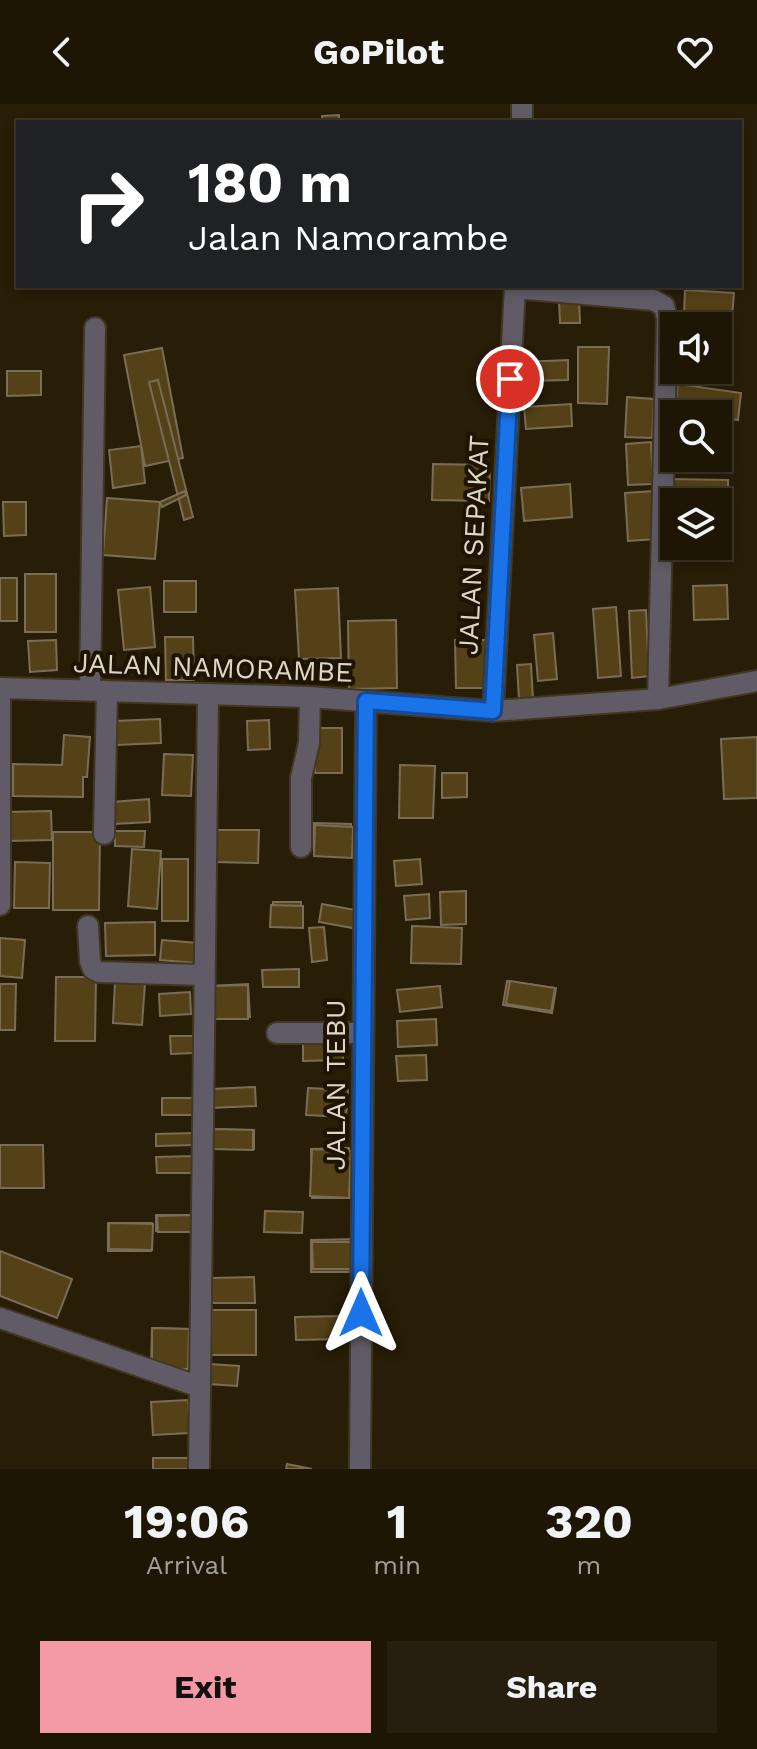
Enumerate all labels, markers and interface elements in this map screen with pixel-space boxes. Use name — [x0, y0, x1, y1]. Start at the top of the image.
icon: back — [40, 30, 84, 74]
icon: heart — [673, 30, 717, 74]
text: GoPilot — [313, 31, 444, 73]
text: 180 m — [188, 150, 352, 216]
icon: right — [56, 152, 160, 256]
text: Jalan Namorambe — [188, 217, 509, 259]
map controls — [660, 312, 732, 560]
button: sound — [660, 312, 732, 384]
pin — [476, 345, 544, 413]
icon: arrive — [488, 357, 532, 401]
button: search — [660, 400, 732, 472]
street label: JALAN SEPAKAT — [451, 434, 496, 656]
button: layers — [660, 488, 732, 560]
street label: JALAN NAMORAMBE — [72, 646, 354, 689]
street label: JALAN TEBU — [319, 999, 352, 1171]
position arrow — [319, 1271, 403, 1355]
text: 19:06 — [124, 1493, 249, 1550]
text: 1 — [387, 1493, 407, 1550]
text: 320 — [545, 1493, 633, 1550]
text: Arrival — [146, 1550, 227, 1580]
text: min — [373, 1550, 421, 1580]
text: m — [577, 1550, 601, 1580]
button: Exit — [40, 1641, 371, 1733]
button: Share — [387, 1641, 717, 1733]

